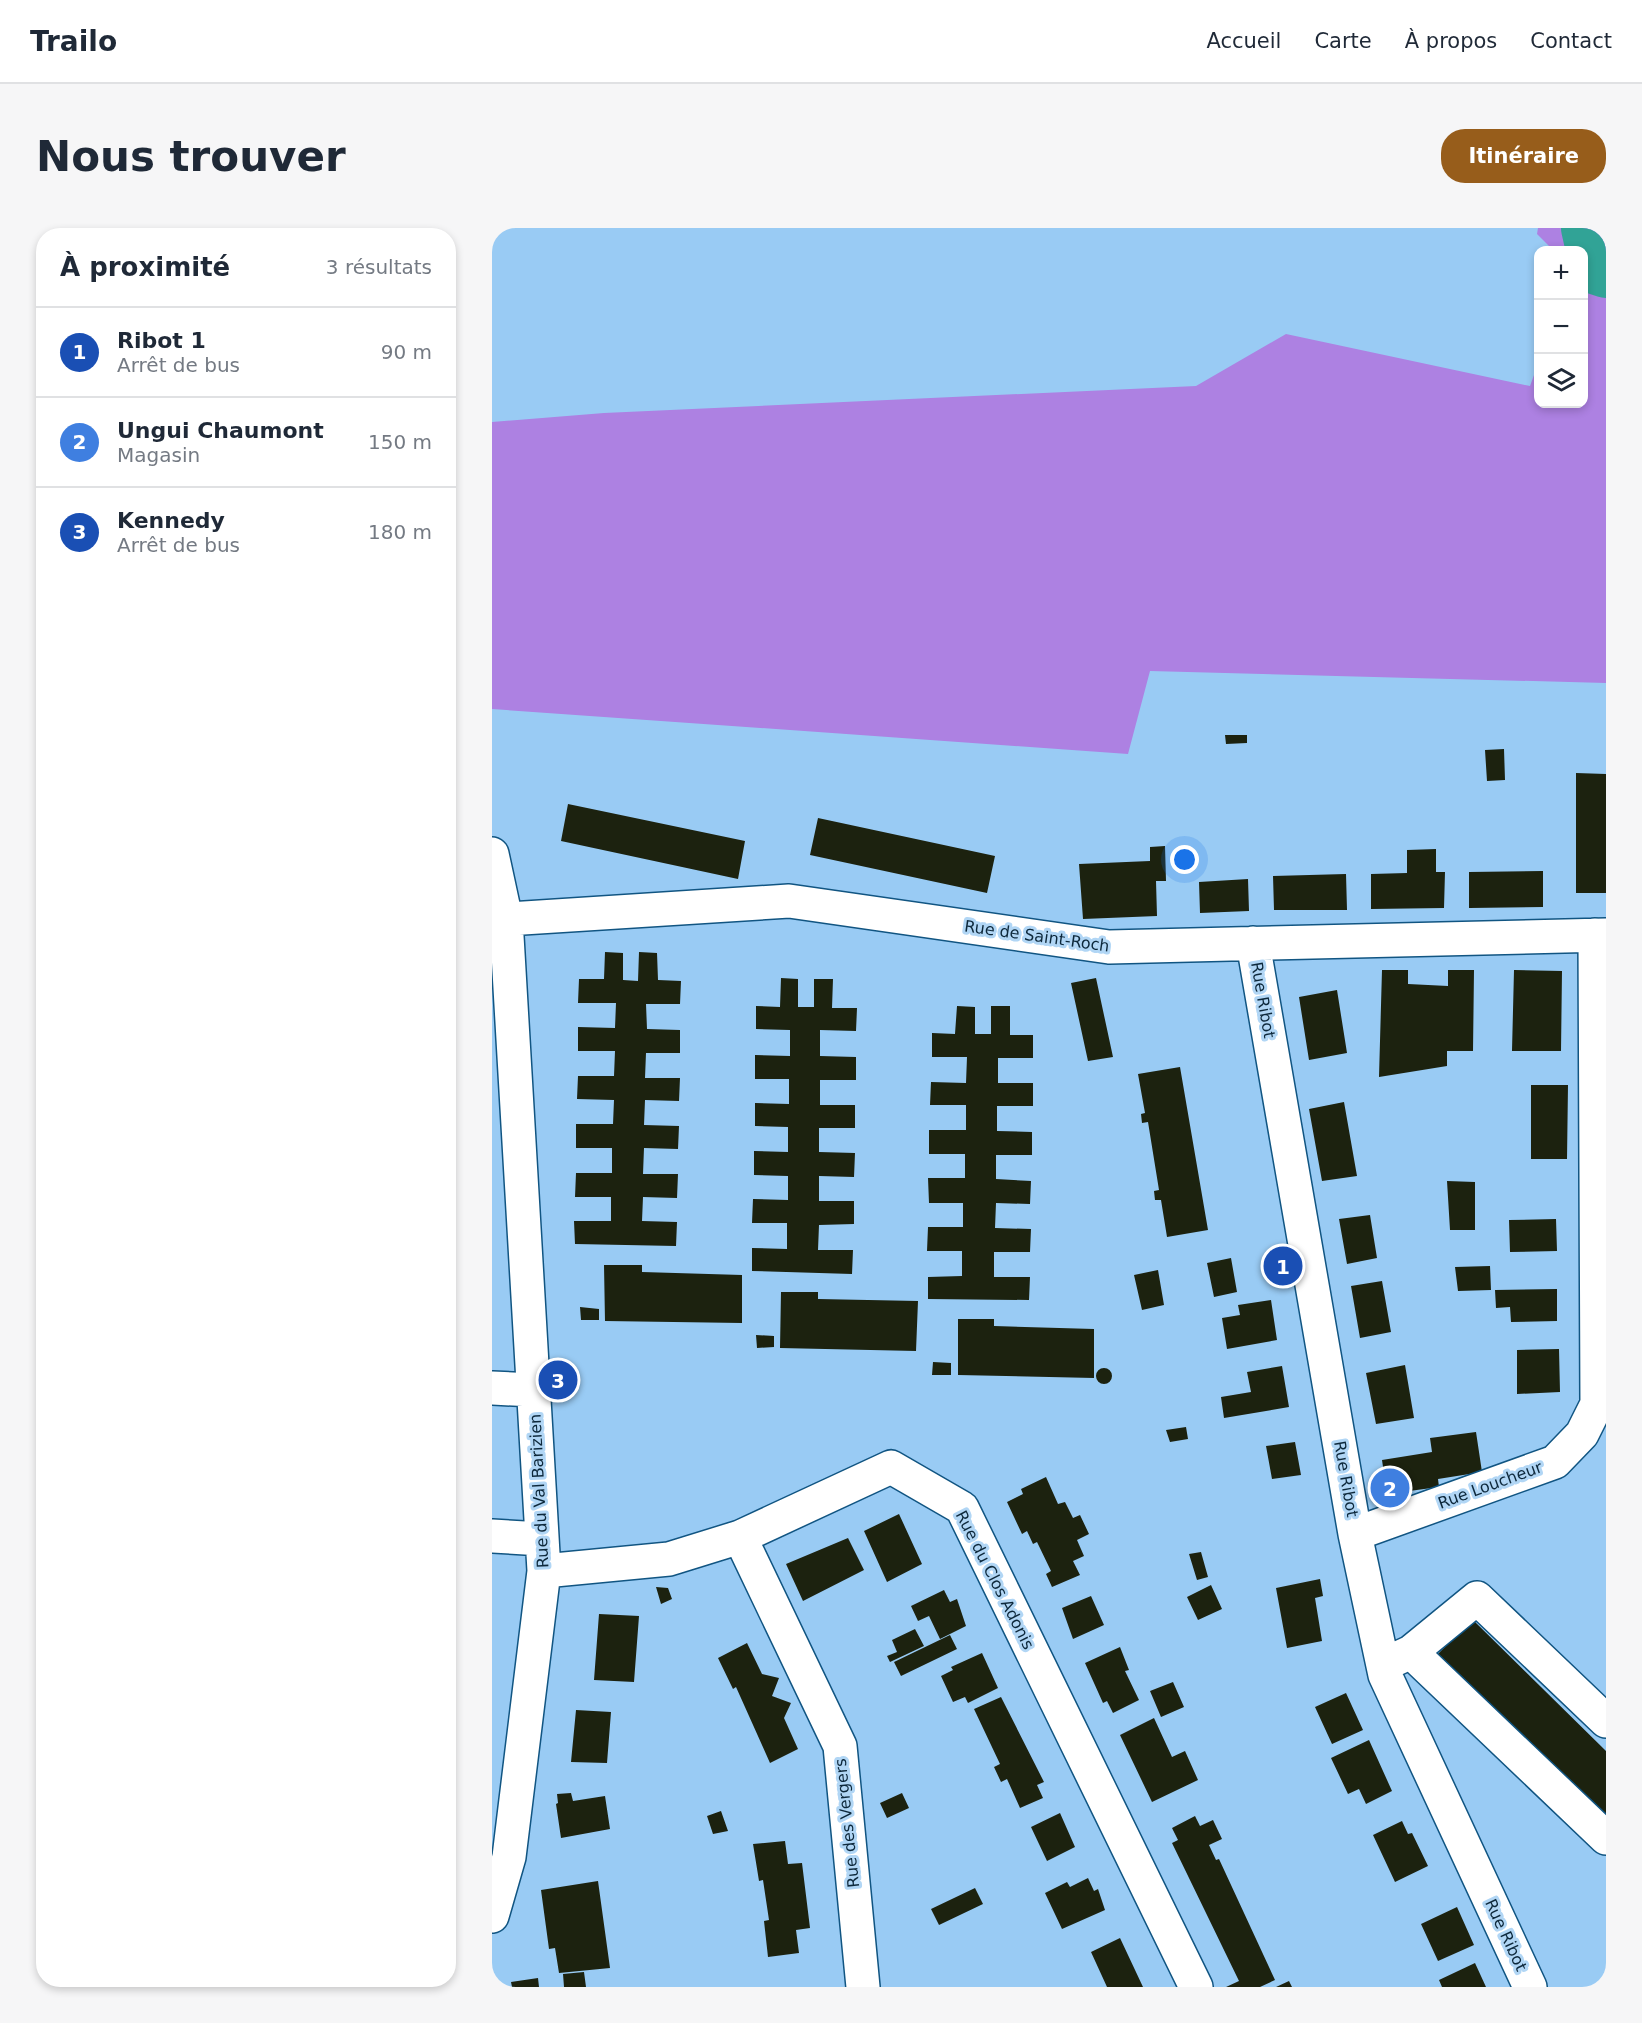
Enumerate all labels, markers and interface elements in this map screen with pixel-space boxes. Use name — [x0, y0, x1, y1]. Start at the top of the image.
text: Trailo — [30, 25, 117, 58]
text: Accueil — [1206, 29, 1281, 53]
text: Carte — [1314, 29, 1372, 53]
text: À propos — [1405, 29, 1497, 53]
text: Contact — [1530, 29, 1612, 53]
button: Itinéraire — [1441, 129, 1606, 183]
text: Nous trouver — [36, 132, 346, 181]
map controls — [1534, 246, 1588, 408]
button: + — [1534, 246, 1588, 300]
text: À proximité — [60, 252, 230, 282]
text: 3 résultats — [326, 255, 432, 279]
button: − — [1534, 300, 1588, 354]
text: Ribot 1 — [117, 328, 206, 353]
text: 1 — [73, 340, 86, 364]
text: 90 m — [381, 340, 432, 364]
text: Arrêt de bus — [117, 353, 240, 377]
button: layers — [1534, 354, 1588, 408]
text: Ungui Chaumont — [117, 418, 324, 443]
text: 2 — [73, 430, 86, 454]
text: 150 m — [368, 430, 432, 454]
text: Magasin — [117, 443, 200, 467]
text: Kennedy — [117, 508, 225, 533]
text: 3 — [73, 520, 86, 544]
text: 180 m — [368, 520, 432, 544]
text: Arrêt de bus — [117, 533, 240, 557]
your location — [1170, 845, 1199, 874]
street label: Rue de Saint-Roch — [963, 916, 1111, 956]
street label: Rue Ribot — [1247, 960, 1279, 1040]
pin: 1 — [1264, 1244, 1302, 1288]
pin: 3 — [538, 1358, 578, 1402]
street label: Rue du Val Barizien — [525, 1413, 553, 1569]
street label: Rue Ribot — [1330, 1439, 1362, 1519]
street label: Rue Loucheur — [1435, 1457, 1545, 1513]
pin: 2 — [1370, 1466, 1410, 1510]
street label: Rue du Clos Adonis — [952, 1507, 1038, 1653]
street label: Rue des Vergers — [831, 1758, 863, 1888]
street label: Rue Ribot — [1481, 1896, 1531, 1974]

